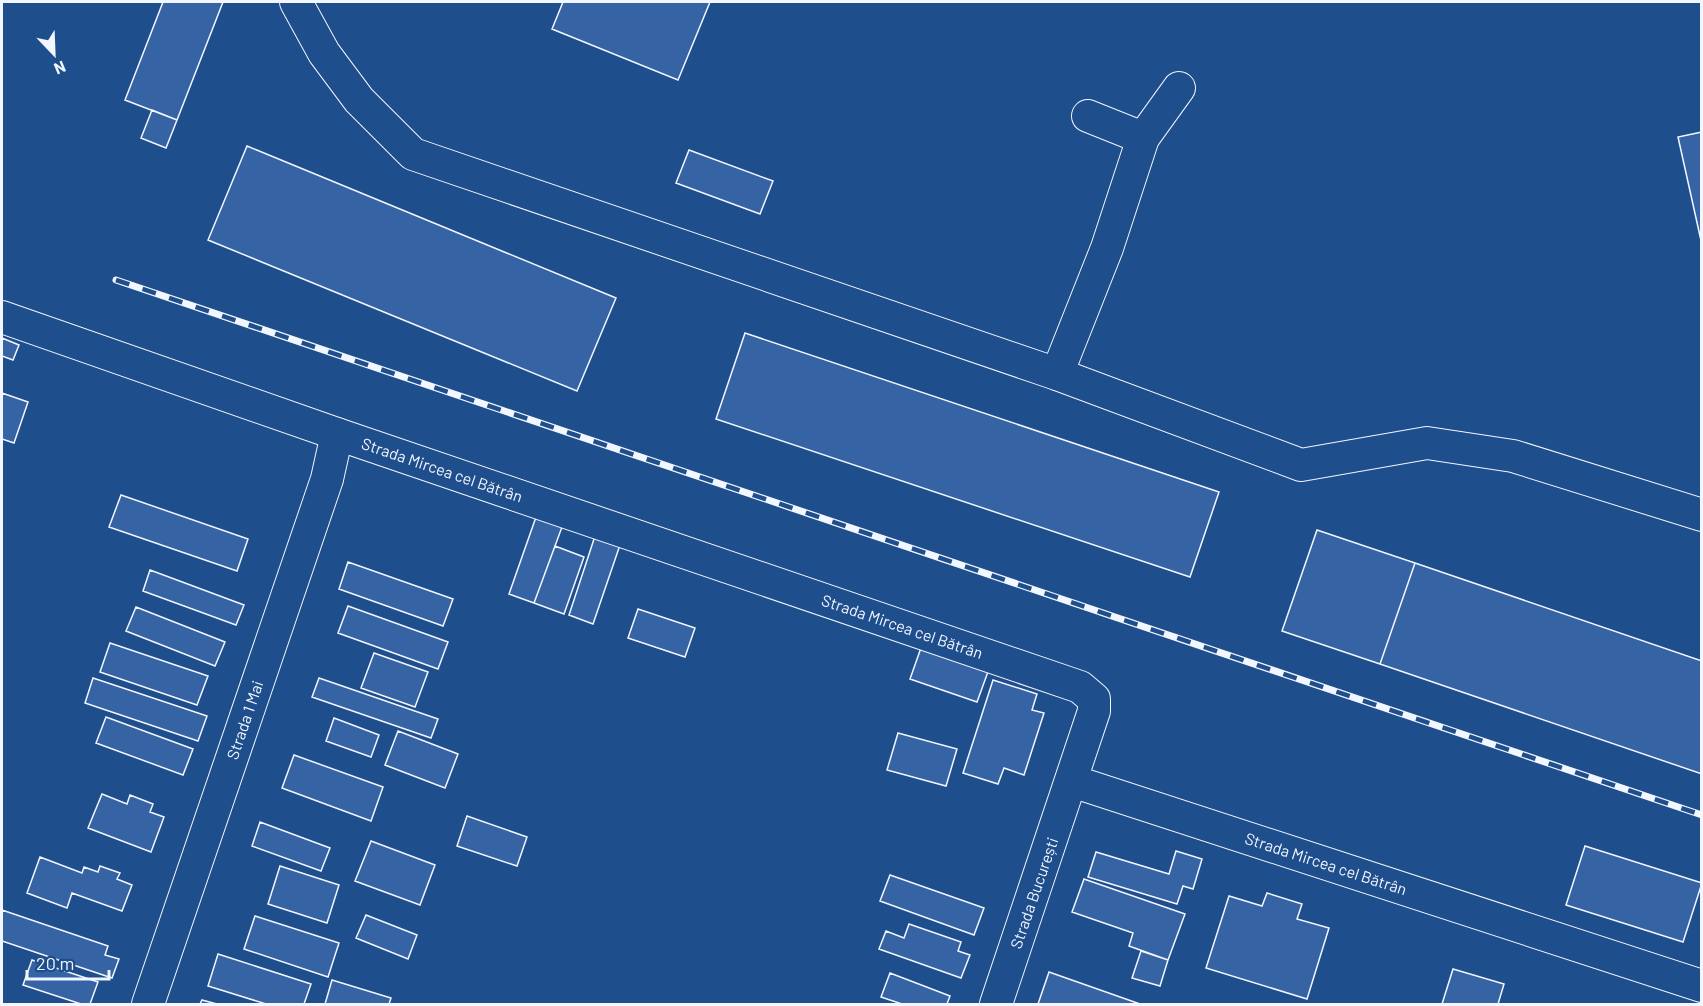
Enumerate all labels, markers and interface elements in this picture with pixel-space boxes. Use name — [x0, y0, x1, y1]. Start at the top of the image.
north arrow — [24, 24, 84, 84]
text: N — [51, 57, 69, 79]
street label: Strada Mircea cel Bătrân — [359, 433, 525, 506]
street label: Strada Mircea cel Bătrân — [819, 590, 985, 662]
street label: Strada 1 Mai — [222, 678, 267, 762]
street label: Strada Mircea cel Bătrân — [1243, 828, 1409, 898]
street label: Strada București — [1006, 835, 1061, 951]
scale bar — [27, 943, 110, 981]
text: 20 m — [36, 952, 74, 974]

